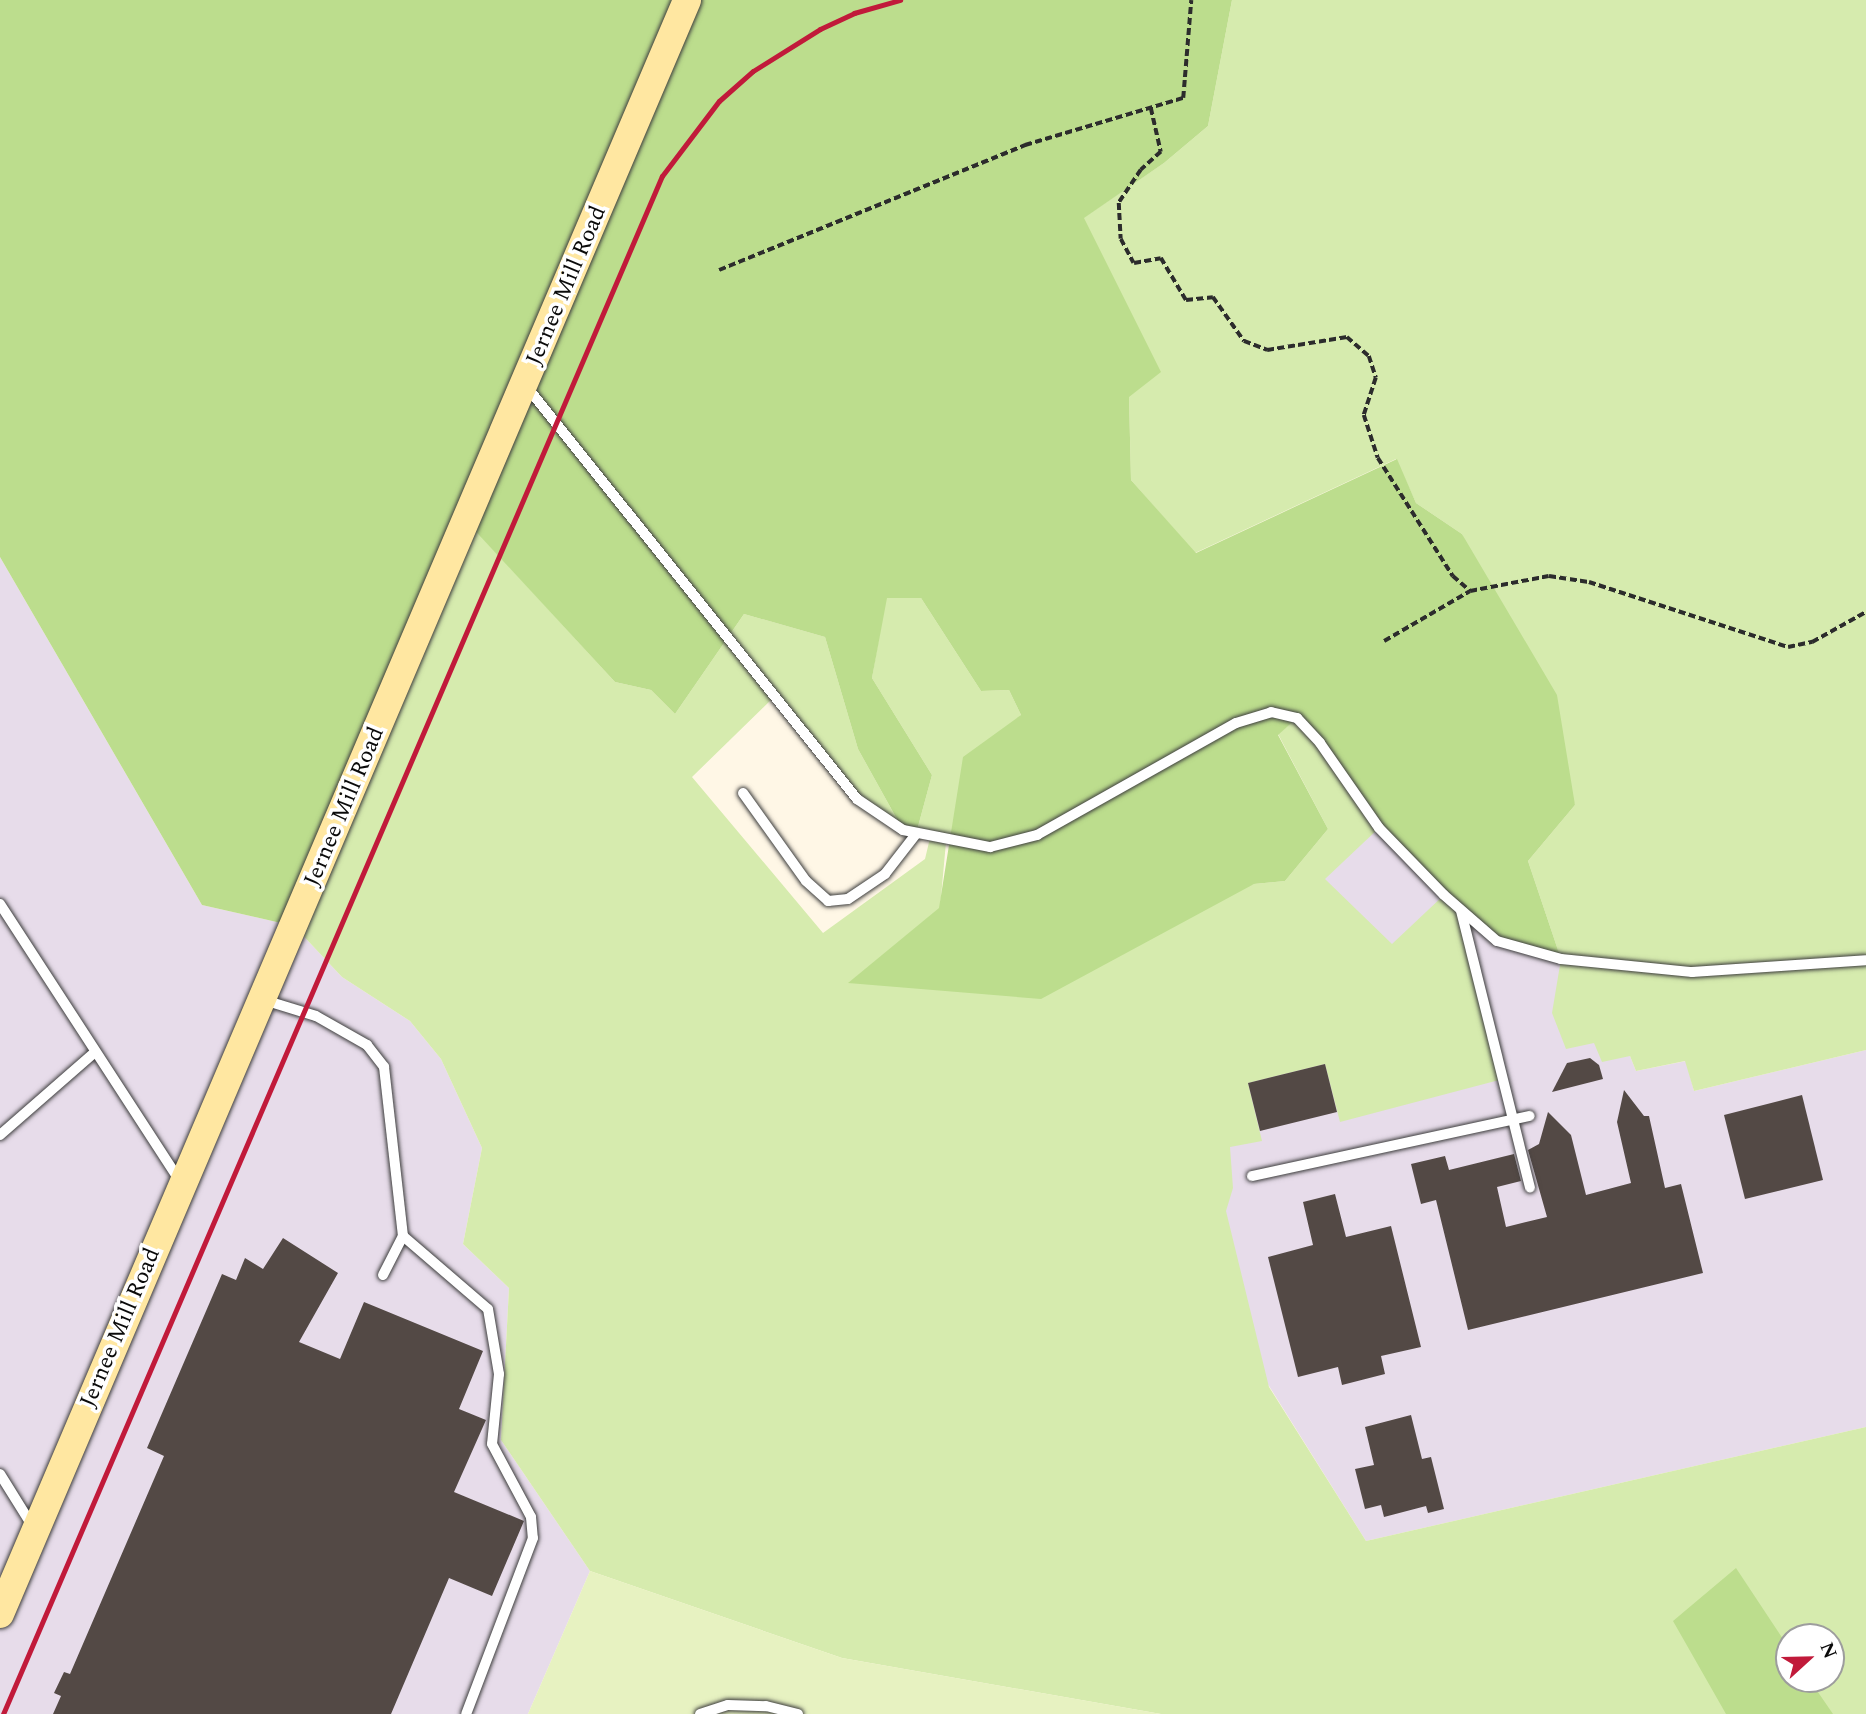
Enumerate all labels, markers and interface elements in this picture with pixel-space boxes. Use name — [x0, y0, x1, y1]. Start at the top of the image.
street label: Jernee Mill Road — [521, 202, 613, 370]
street label: Jernee Mill Road — [299, 723, 391, 891]
street label: Jernee Mill Road — [75, 1244, 167, 1412]
north arrow — [1775, 1623, 1845, 1693]
text: N — [1812, 1638, 1844, 1663]

